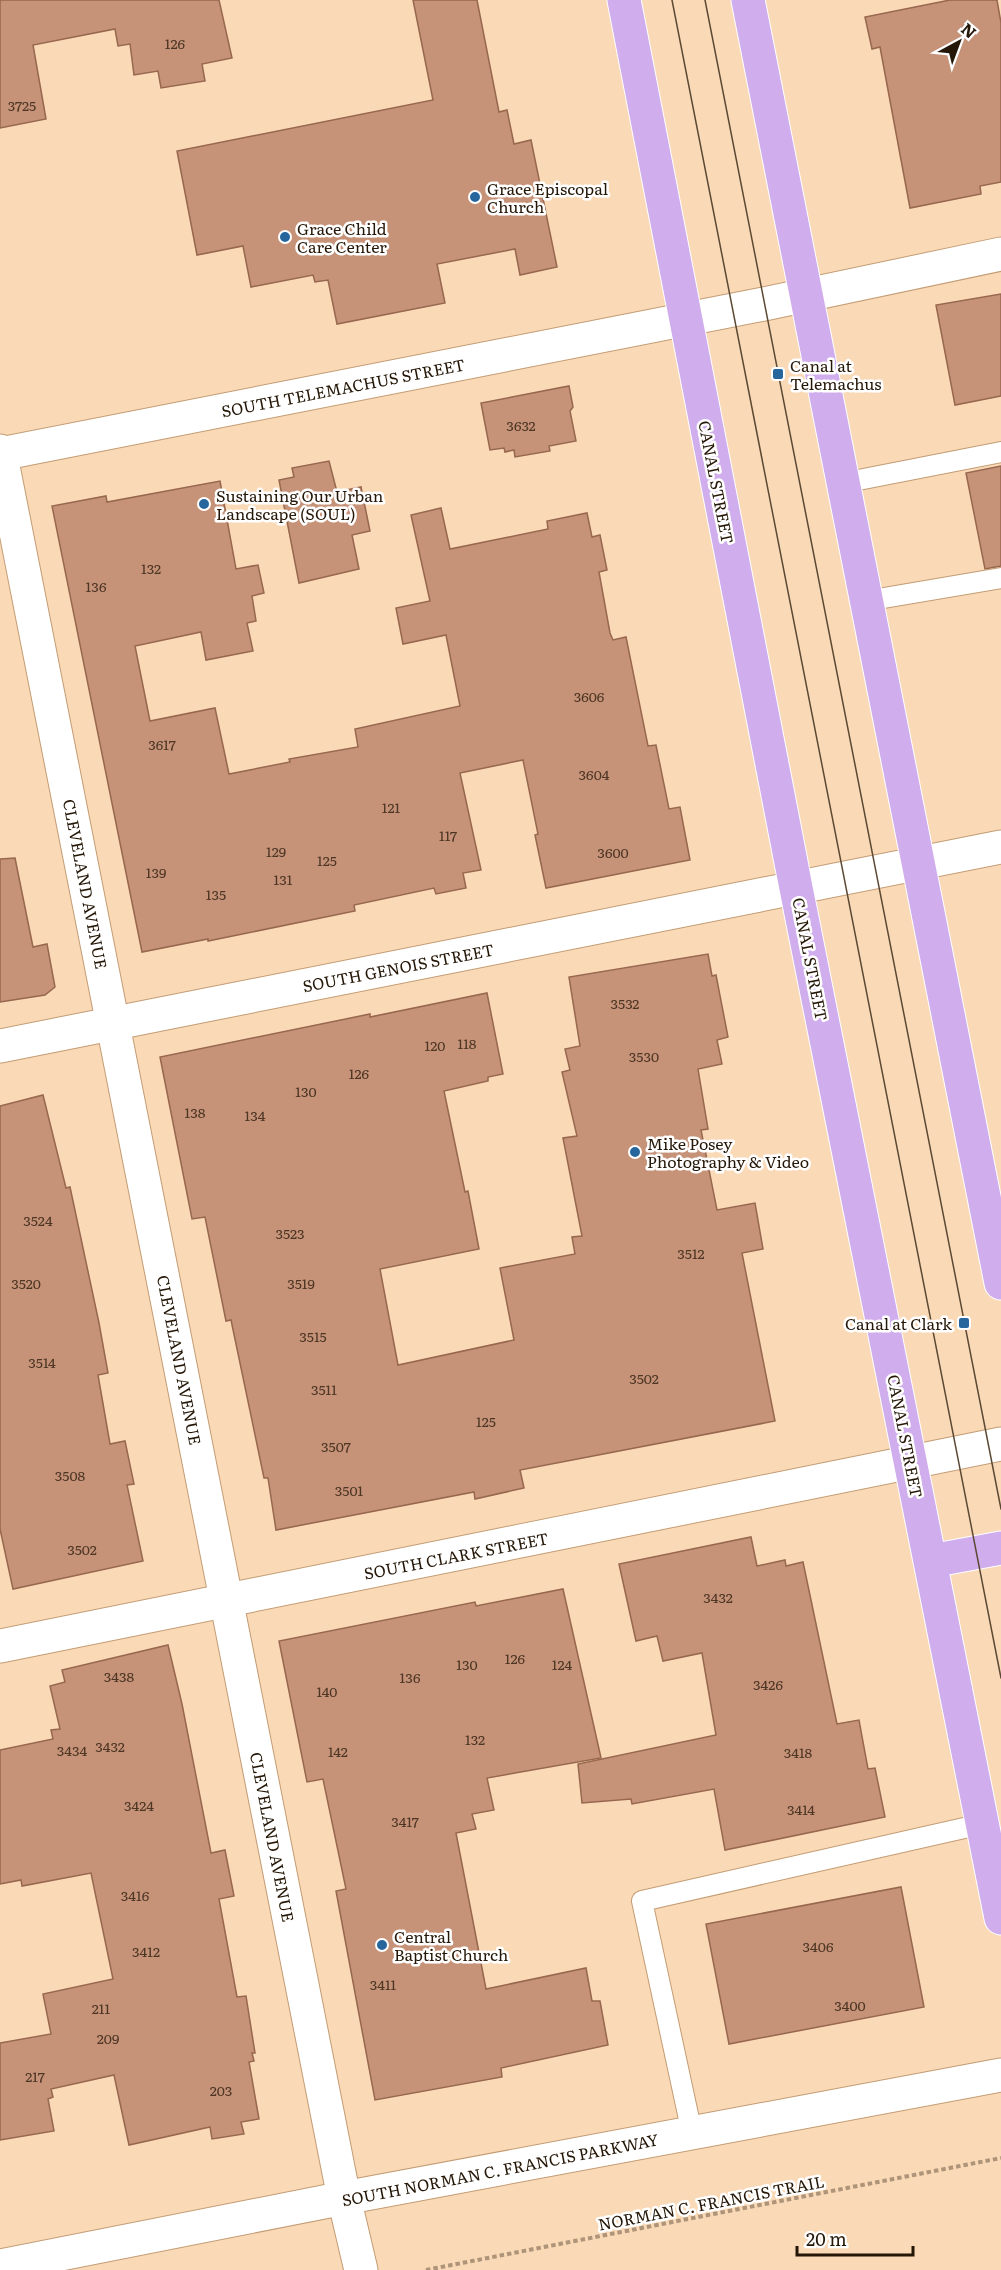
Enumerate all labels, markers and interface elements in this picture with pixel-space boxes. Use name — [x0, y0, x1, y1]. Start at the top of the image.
north arrow — [929, 12, 989, 72]
text: N — [957, 16, 982, 43]
house number: 126 — [165, 33, 186, 53]
house number: 3725 — [8, 95, 36, 115]
place label: Grace Episcopal Church — [487, 176, 608, 218]
marker: Grace Episcopal Church — [468, 190, 482, 204]
place label: Grace Child Care Center — [297, 216, 387, 258]
marker: Grace Child Care Center — [278, 230, 292, 244]
street label: SOUTH TELEMACHUS STREET — [219, 352, 467, 422]
place label: Canal at Telemachus — [790, 353, 882, 395]
marker: Canal at Telemachus — [771, 367, 785, 381]
house number: 3632 — [506, 415, 536, 435]
street label: CANAL STREET — [693, 418, 741, 546]
place label: Sustaining Our Urban Landscape (SOUL) — [216, 483, 384, 525]
marker: Sustaining Our Urban Landscape (SOUL) — [197, 497, 211, 511]
house number: 132 — [141, 558, 161, 578]
house number: 136 — [86, 576, 107, 596]
house number: 3606 — [574, 686, 605, 706]
house number: 3617 — [148, 734, 176, 754]
house number: 3604 — [579, 764, 610, 784]
street label: CLEVELAND AVENUE — [58, 797, 114, 971]
house number: 121 — [382, 797, 401, 817]
house number: 117 — [439, 825, 457, 845]
house number: 129 — [266, 841, 286, 861]
house number: 3600 — [597, 842, 629, 862]
house number: 125 — [317, 850, 337, 870]
house number: 139 — [146, 862, 166, 882]
house number: 131 — [274, 869, 293, 889]
house number: 135 — [206, 884, 226, 904]
street label: CANAL STREET — [787, 895, 835, 1023]
street label: SOUTH GENOIS STREET — [300, 937, 496, 997]
house number: 3532 — [611, 993, 639, 1013]
house number: 118 — [457, 1033, 477, 1053]
house number: 120 — [425, 1035, 445, 1055]
house number: 3530 — [629, 1046, 659, 1066]
house number: 126 — [349, 1063, 370, 1083]
house number: 130 — [295, 1081, 317, 1101]
house number: 138 — [185, 1102, 206, 1122]
house number: 134 — [245, 1105, 266, 1125]
place label: Mike Posey Photography & Video — [647, 1131, 809, 1173]
marker: Mike Posey Photography & Video — [628, 1145, 642, 1159]
house number: 3524 — [23, 1210, 53, 1230]
house number: 3523 — [275, 1223, 305, 1243]
house number: 3512 — [677, 1243, 705, 1263]
house number: 3520 — [11, 1273, 41, 1293]
street label: CLEVELAND AVENUE — [152, 1273, 208, 1447]
house number: 3519 — [287, 1273, 315, 1293]
place label: Canal at Clark — [845, 1311, 952, 1335]
marker: Canal at Clark — [957, 1316, 971, 1330]
house number: 3515 — [299, 1326, 327, 1346]
house number: 3514 — [28, 1352, 56, 1372]
house number: 3502 — [629, 1368, 659, 1388]
street label: CANAL STREET — [882, 1372, 930, 1500]
house number: 3511 — [311, 1379, 337, 1399]
house number: 125 — [476, 1411, 496, 1431]
house number: 3507 — [321, 1436, 351, 1456]
house number: 3508 — [55, 1465, 86, 1485]
house number: 3501 — [335, 1480, 364, 1500]
street label: SOUTH CLARK STREET — [362, 1525, 550, 1585]
house number: 3502 — [67, 1539, 97, 1559]
house number: 3432 — [703, 1587, 733, 1607]
house number: 126 — [505, 1648, 526, 1668]
house number: 130 — [456, 1654, 478, 1674]
house number: 124 — [552, 1654, 573, 1674]
house number: 3438 — [104, 1666, 135, 1686]
house number: 136 — [400, 1667, 421, 1687]
house number: 3426 — [753, 1674, 783, 1694]
house number: 140 — [317, 1681, 337, 1701]
house number: 132 — [465, 1729, 485, 1749]
house number: 3432 — [95, 1736, 125, 1756]
house number: 3434 — [57, 1740, 88, 1760]
house number: 142 — [328, 1741, 348, 1761]
house number: 3418 — [784, 1742, 813, 1762]
street label: CLEVELAND AVENUE — [245, 1750, 301, 1924]
house number: 3424 — [124, 1795, 154, 1815]
house number: 3414 — [787, 1799, 815, 1819]
house number: 3417 — [391, 1811, 419, 1831]
house number: 3416 — [121, 1885, 150, 1905]
place label: Central Baptist Church — [394, 1924, 509, 1966]
house number: 3406 — [803, 1936, 834, 1956]
marker: Central Baptist Church — [375, 1938, 389, 1952]
house number: 3412 — [132, 1941, 160, 1961]
house number: 3411 — [370, 1974, 397, 1994]
house number: 3400 — [834, 1995, 866, 2015]
house number: 211 — [92, 1998, 111, 2018]
house number: 209 — [97, 2028, 119, 2048]
house number: 217 — [25, 2066, 45, 2086]
house number: 203 — [210, 2080, 232, 2100]
street label: SOUTH NORMAN C. FRANCIS PARKWAY — [340, 2126, 661, 2212]
street label: NORMAN C. FRANCIS TRAIL — [596, 2168, 826, 2236]
scale bar — [797, 2219, 912, 2257]
text: 20 m — [806, 2225, 847, 2252]

